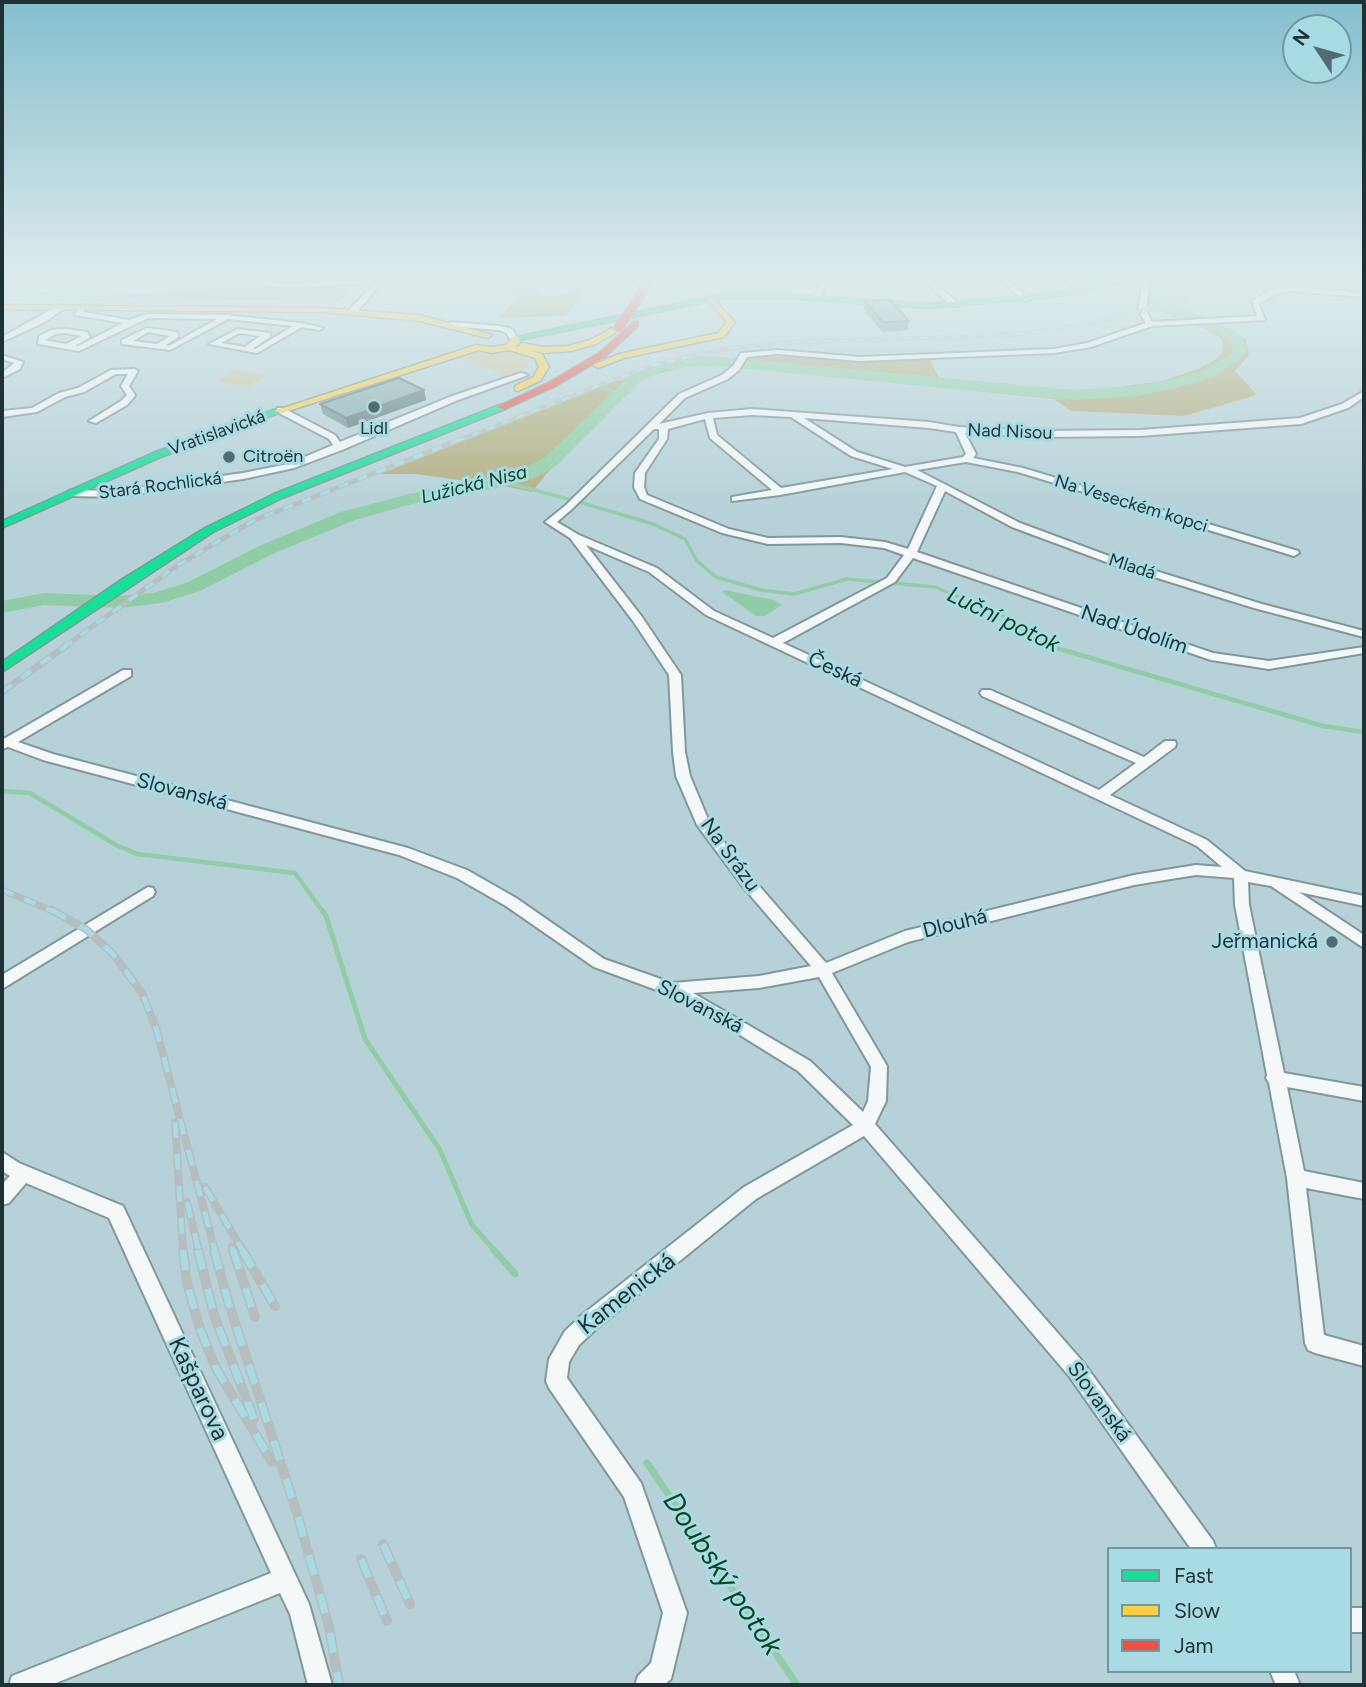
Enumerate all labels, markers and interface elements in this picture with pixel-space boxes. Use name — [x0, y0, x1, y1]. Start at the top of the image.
north arrow — [1282, 14, 1352, 84]
text: N — [1288, 25, 1315, 50]
marker: Lidl — [366, 399, 382, 415]
street label: Vratislavická — [166, 406, 268, 460]
place label: Lidl — [360, 418, 388, 440]
street label: Nad Nisou — [967, 420, 1053, 444]
place label: Citroën — [243, 446, 303, 468]
marker: Citroën — [221, 449, 237, 465]
water label: Lužická Nisa — [419, 461, 529, 509]
street label: Stará Rochlická — [97, 468, 223, 504]
street label: Na Veseckém kopci — [1052, 470, 1210, 538]
street label: Mladá — [1106, 549, 1158, 585]
water label: Luční potok — [942, 581, 1064, 659]
street label: Nad Údolím — [1077, 600, 1191, 660]
street label: Česká — [804, 647, 866, 693]
street label: Slovanská — [134, 768, 230, 816]
street label: Na Srázu — [695, 813, 765, 897]
street label: Dlouhá — [920, 904, 990, 944]
place label: Jeřmanická — [1211, 929, 1318, 955]
marker: Jeřmanická — [1324, 934, 1340, 950]
street label: Slovanská — [653, 975, 747, 1039]
street label: Kamenická — [573, 1247, 681, 1341]
street label: Kašparova — [162, 1333, 234, 1445]
street label: Slovanská — [1061, 1357, 1137, 1447]
water label: Doubský potok — [655, 1486, 789, 1662]
legend — [1107, 1547, 1352, 1673]
text: Fast — [1174, 1563, 1214, 1588]
text: Slow — [1174, 1598, 1220, 1623]
text: Jam — [1174, 1633, 1213, 1658]

